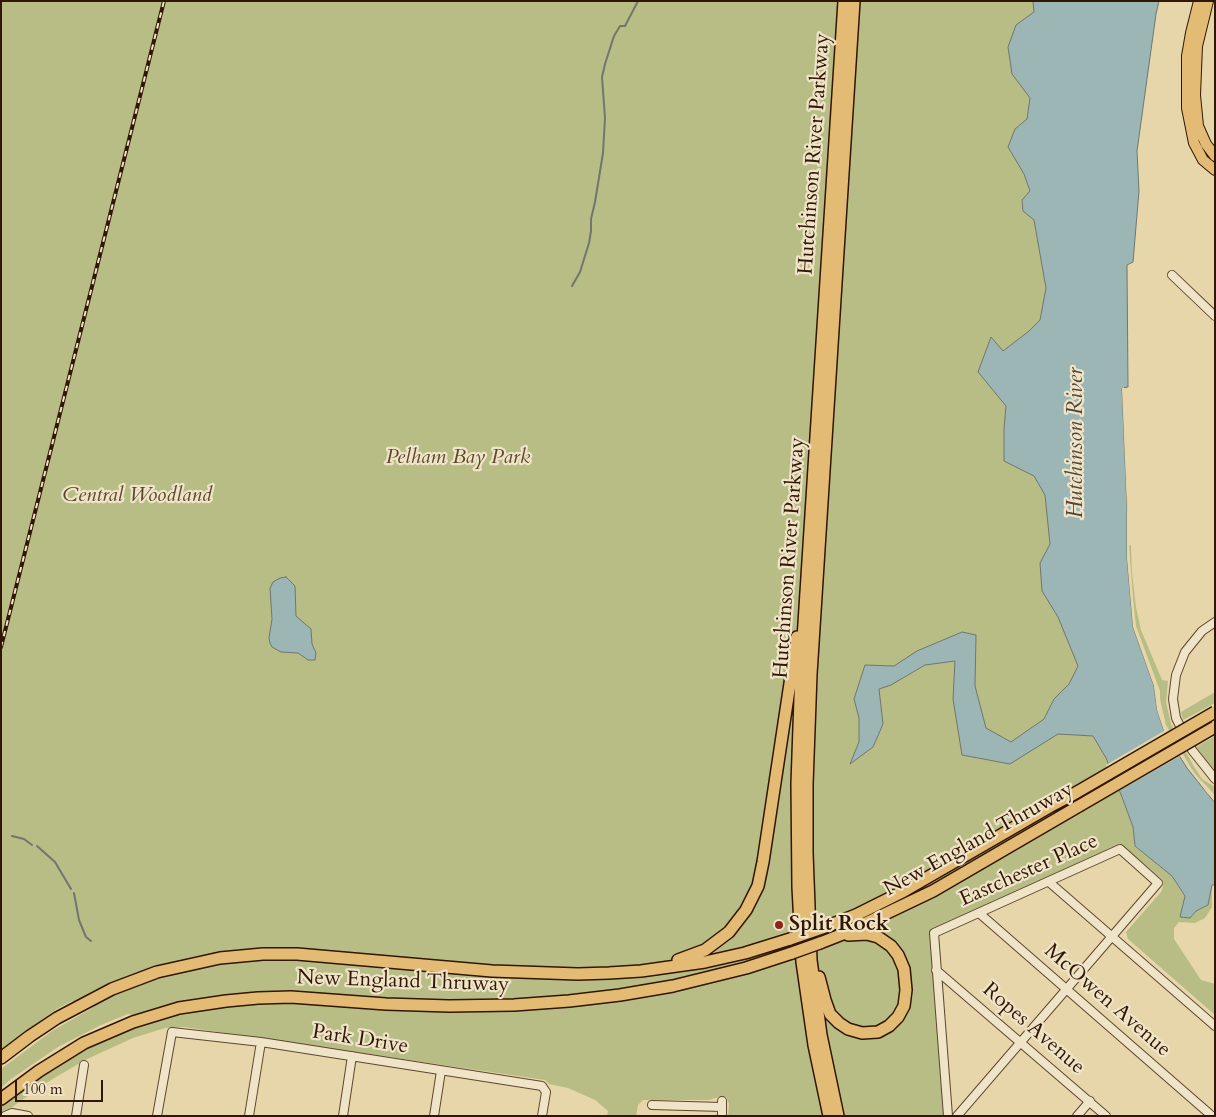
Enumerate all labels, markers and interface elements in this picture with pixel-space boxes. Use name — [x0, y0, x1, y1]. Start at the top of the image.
street label: Hutchinson River Parkway — [794, 32, 836, 276]
water label: Hutchinson River — [1064, 368, 1090, 518]
street label: Hutchinson River Parkway — [769, 436, 811, 680]
park label: Pelham Bay Park — [386, 445, 530, 471]
park label: Central Woodland — [62, 483, 212, 509]
street label: New England Thruway — [880, 777, 1078, 903]
street label: Eastchester Place — [956, 829, 1102, 913]
place label: Split Rock — [789, 912, 889, 938]
marker: Split Rock — [773, 919, 785, 931]
street label: McOwen Avenue — [1039, 939, 1175, 1063]
street label: New England Thruway — [296, 966, 510, 998]
street label: Ropes Avenue — [977, 978, 1089, 1080]
street label: Park Drive — [310, 1020, 410, 1060]
scale bar — [18, 1070, 105, 1102]
text: 100 m — [23, 1079, 63, 1099]

